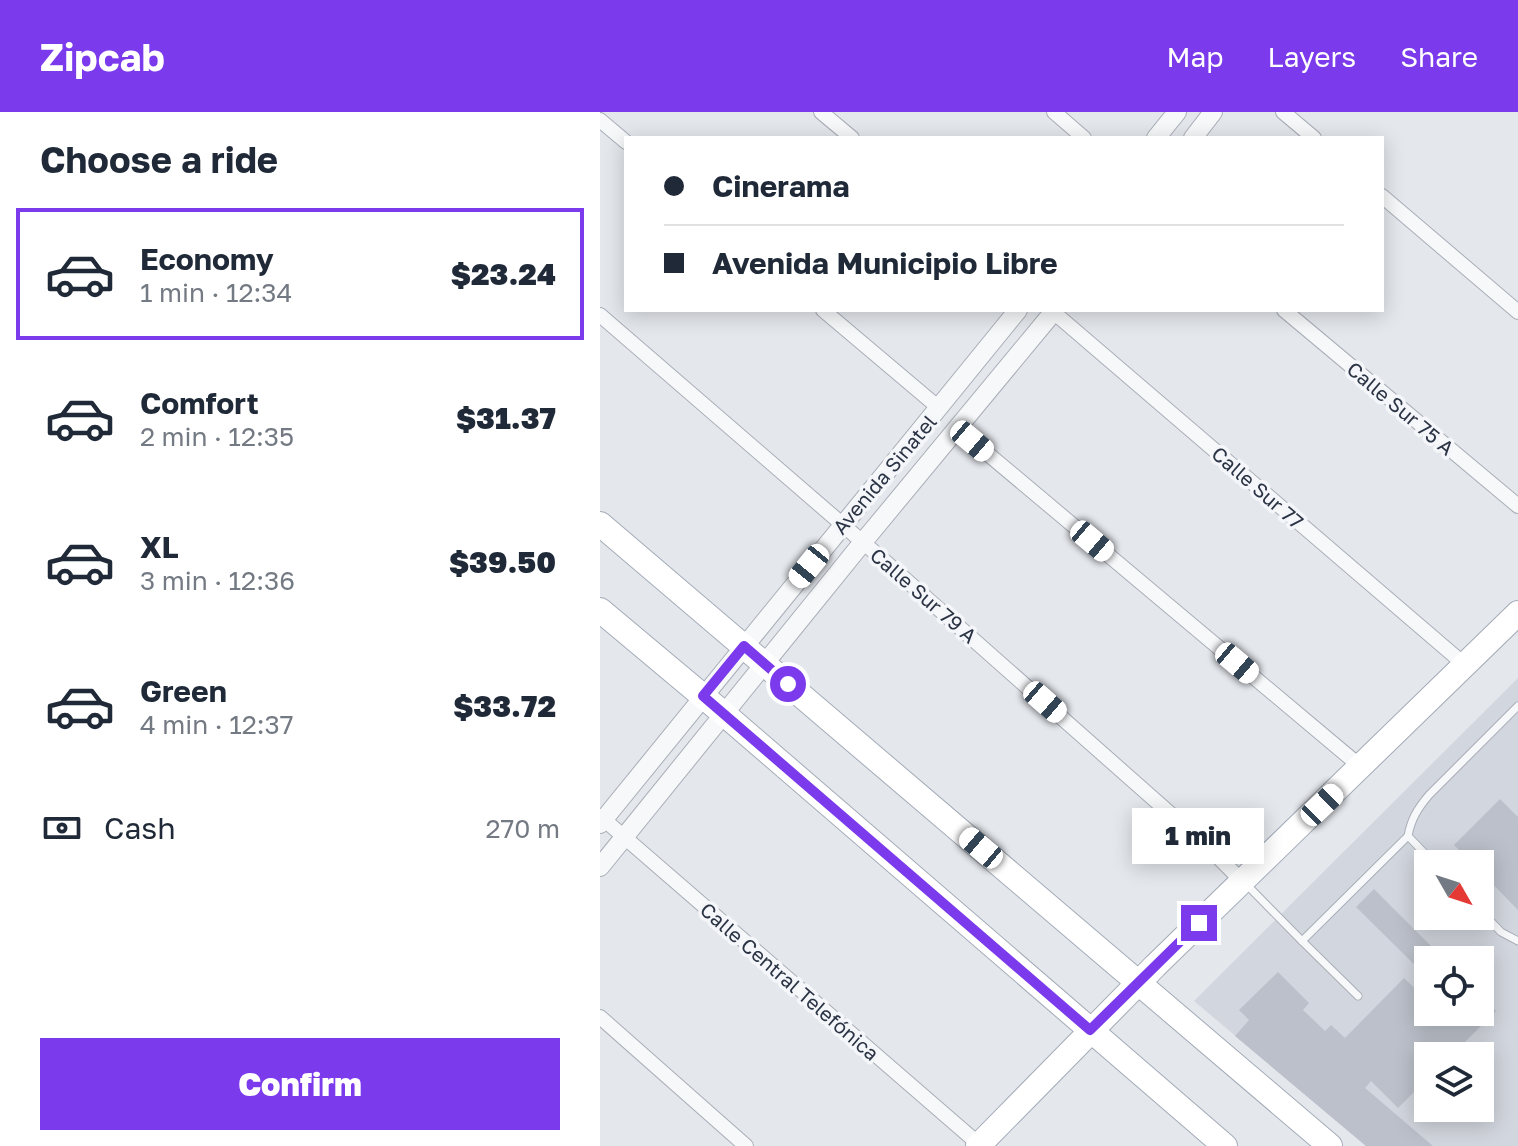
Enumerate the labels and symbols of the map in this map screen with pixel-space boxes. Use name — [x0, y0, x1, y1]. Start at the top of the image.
street label: Calle Sur 75 A — [1343, 356, 1459, 460]
street label: Avenida Sinatel — [827, 409, 941, 539]
car — [946, 416, 998, 466]
street label: Calle Sur 77 — [1207, 441, 1309, 533]
car — [1066, 516, 1118, 566]
car — [785, 540, 833, 592]
street label: Calle Sur 79 A — [866, 542, 982, 648]
car — [1211, 638, 1263, 688]
route start — [770, 666, 806, 702]
car — [1019, 677, 1071, 727]
car — [1296, 780, 1348, 830]
callout: 1 min — [1133, 807, 1265, 863]
car — [955, 823, 1007, 873]
north arrow — [1414, 850, 1494, 930]
street label: Calle Central Telefónica — [696, 897, 884, 1065]
route end — [1181, 905, 1217, 941]

